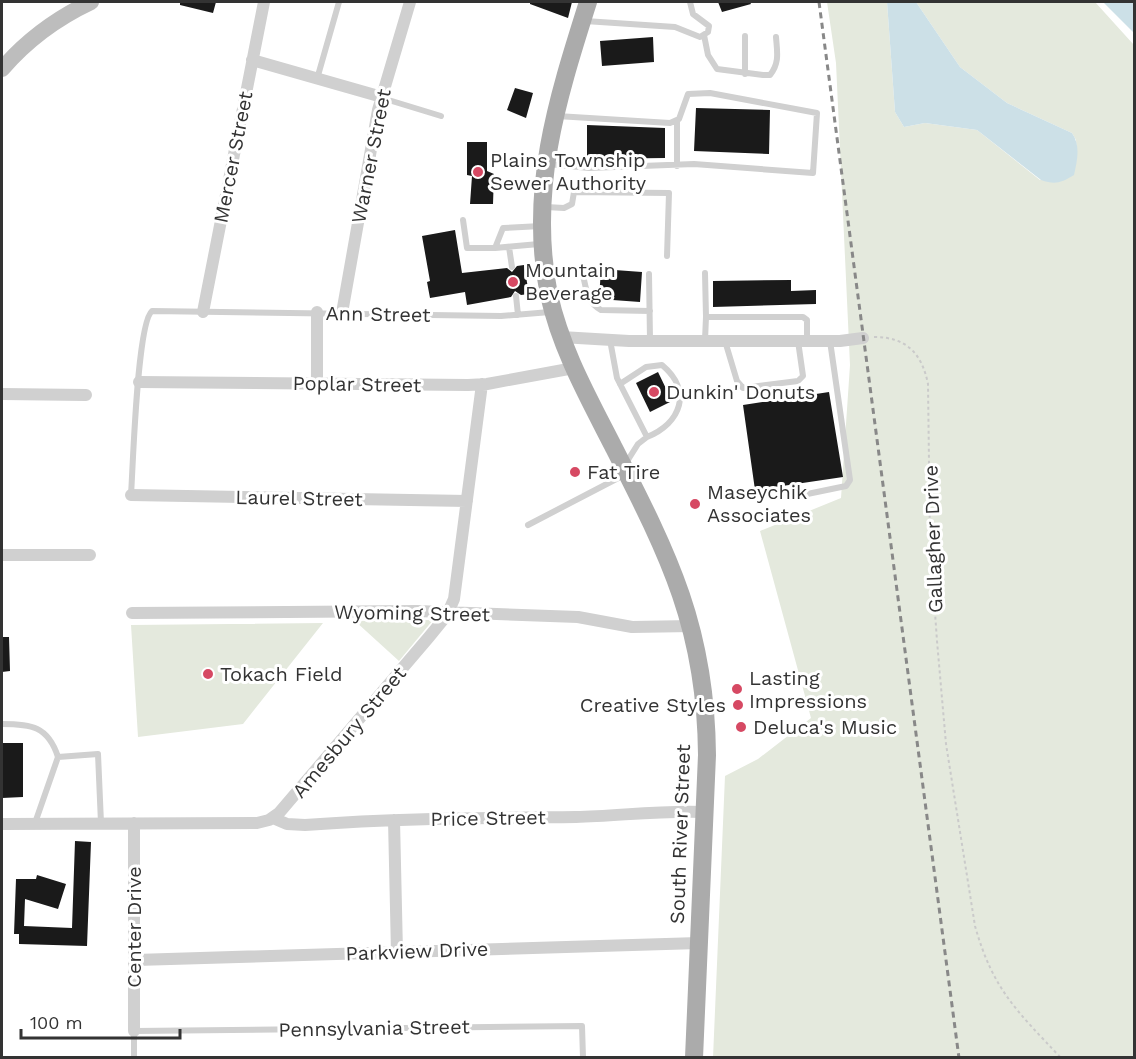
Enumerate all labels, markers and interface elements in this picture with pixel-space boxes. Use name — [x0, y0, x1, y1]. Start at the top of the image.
street label: Warner Street — [346, 86, 396, 225]
street label: Mercer Street — [208, 88, 258, 225]
place label: Plains Township Sewer Authority — [490, 148, 647, 195]
marker: Plains Township Sewer Authority — [471, 165, 485, 179]
place label: Mountain Beverage — [525, 258, 616, 305]
marker: Mountain Beverage — [506, 275, 520, 289]
street label: Ann Street — [325, 301, 431, 327]
street label: Poplar Street — [292, 371, 422, 397]
place label: Dunkin' Donuts — [666, 380, 815, 404]
marker: Dunkin' Donuts — [647, 385, 661, 399]
place label: Fat Tire — [587, 460, 660, 484]
marker: Fat Tire — [568, 465, 582, 479]
street label: Gallagher Drive — [918, 465, 948, 613]
place label: Maseychik Associates — [707, 480, 811, 527]
street label: Laurel Street — [235, 485, 364, 511]
marker: Maseychik Associates — [688, 497, 702, 511]
street label: Wyoming Street — [334, 600, 491, 626]
street label: Amesbury Street — [287, 661, 411, 803]
place label: Tokach Field — [220, 662, 342, 686]
place label: Lasting Impressions — [749, 666, 867, 713]
marker: Tokach Field — [201, 667, 215, 681]
marker: Lasting Impressions — [730, 682, 744, 696]
place label: Creative Styles — [580, 693, 726, 717]
marker: Creative Styles — [731, 698, 745, 712]
place label: Deluca's Music — [753, 715, 897, 739]
marker: Deluca's Music — [734, 720, 748, 734]
street label: South River Street — [665, 743, 695, 924]
street label: Price Street — [430, 805, 547, 831]
street label: Center Drive — [122, 866, 146, 988]
street label: Parkview Drive — [345, 937, 489, 965]
scale bar — [21, 1002, 180, 1040]
text: 100 m — [30, 1012, 83, 1033]
street label: Pennsylvania Street — [278, 1014, 470, 1042]

